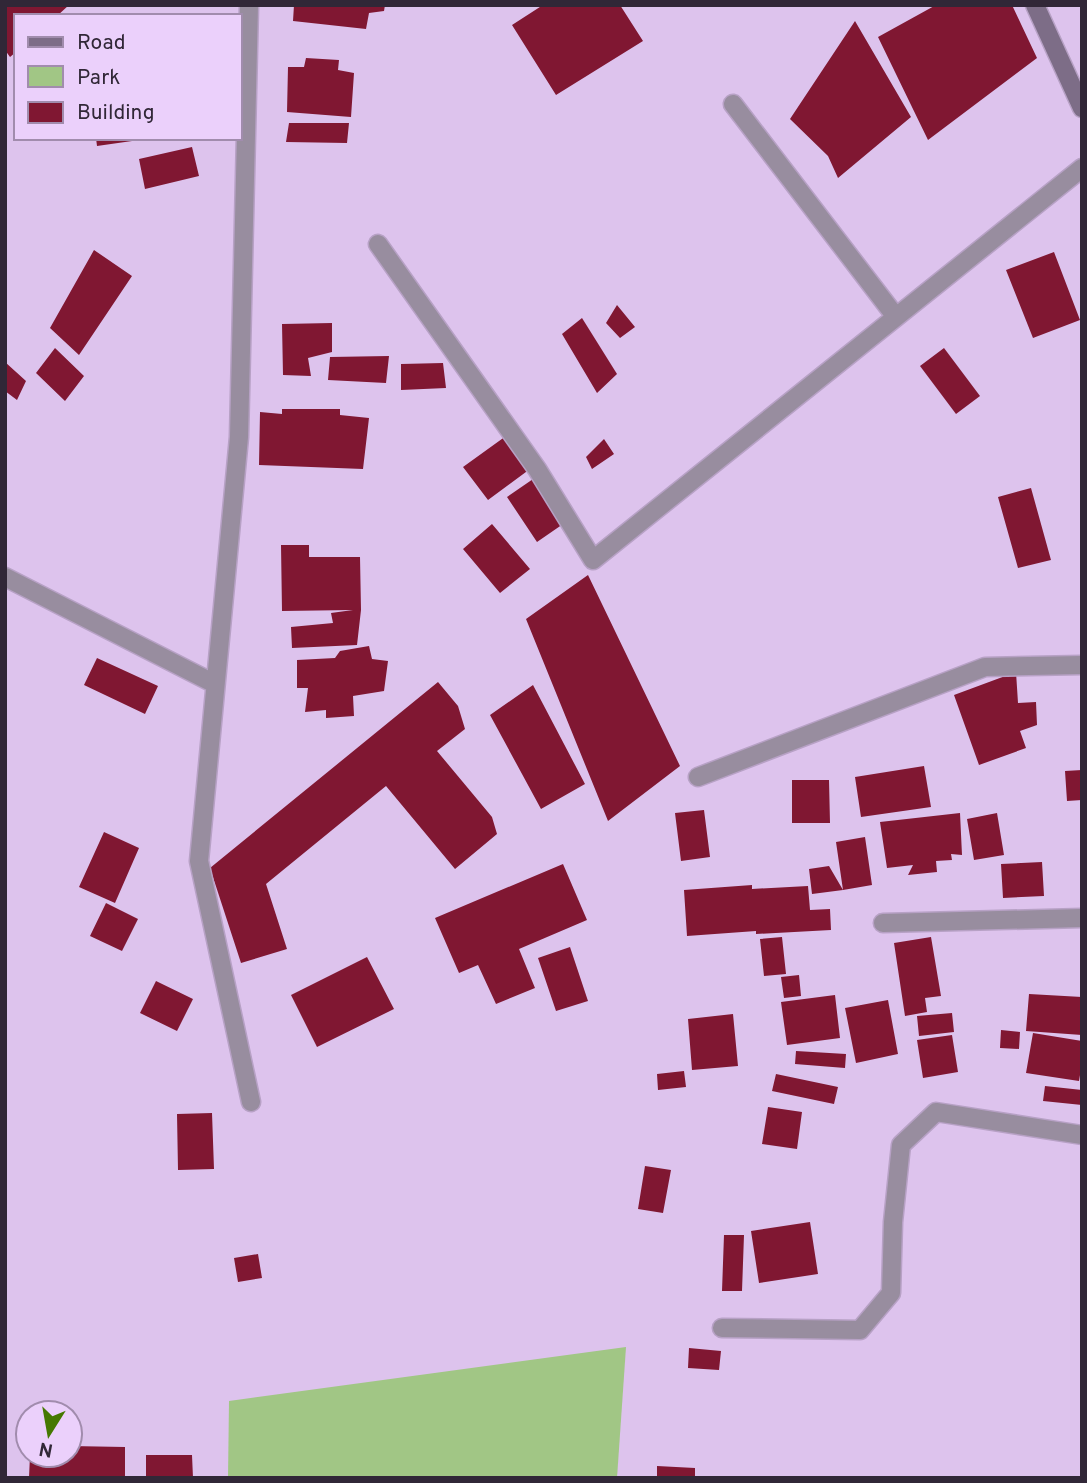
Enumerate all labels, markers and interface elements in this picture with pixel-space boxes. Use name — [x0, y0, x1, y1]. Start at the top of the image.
legend — [14, 14, 242, 140]
text: Road — [77, 30, 126, 57]
text: Park — [77, 65, 120, 92]
text: Building — [77, 100, 155, 127]
north arrow — [14, 1399, 84, 1469]
text: N — [37, 1436, 55, 1462]

